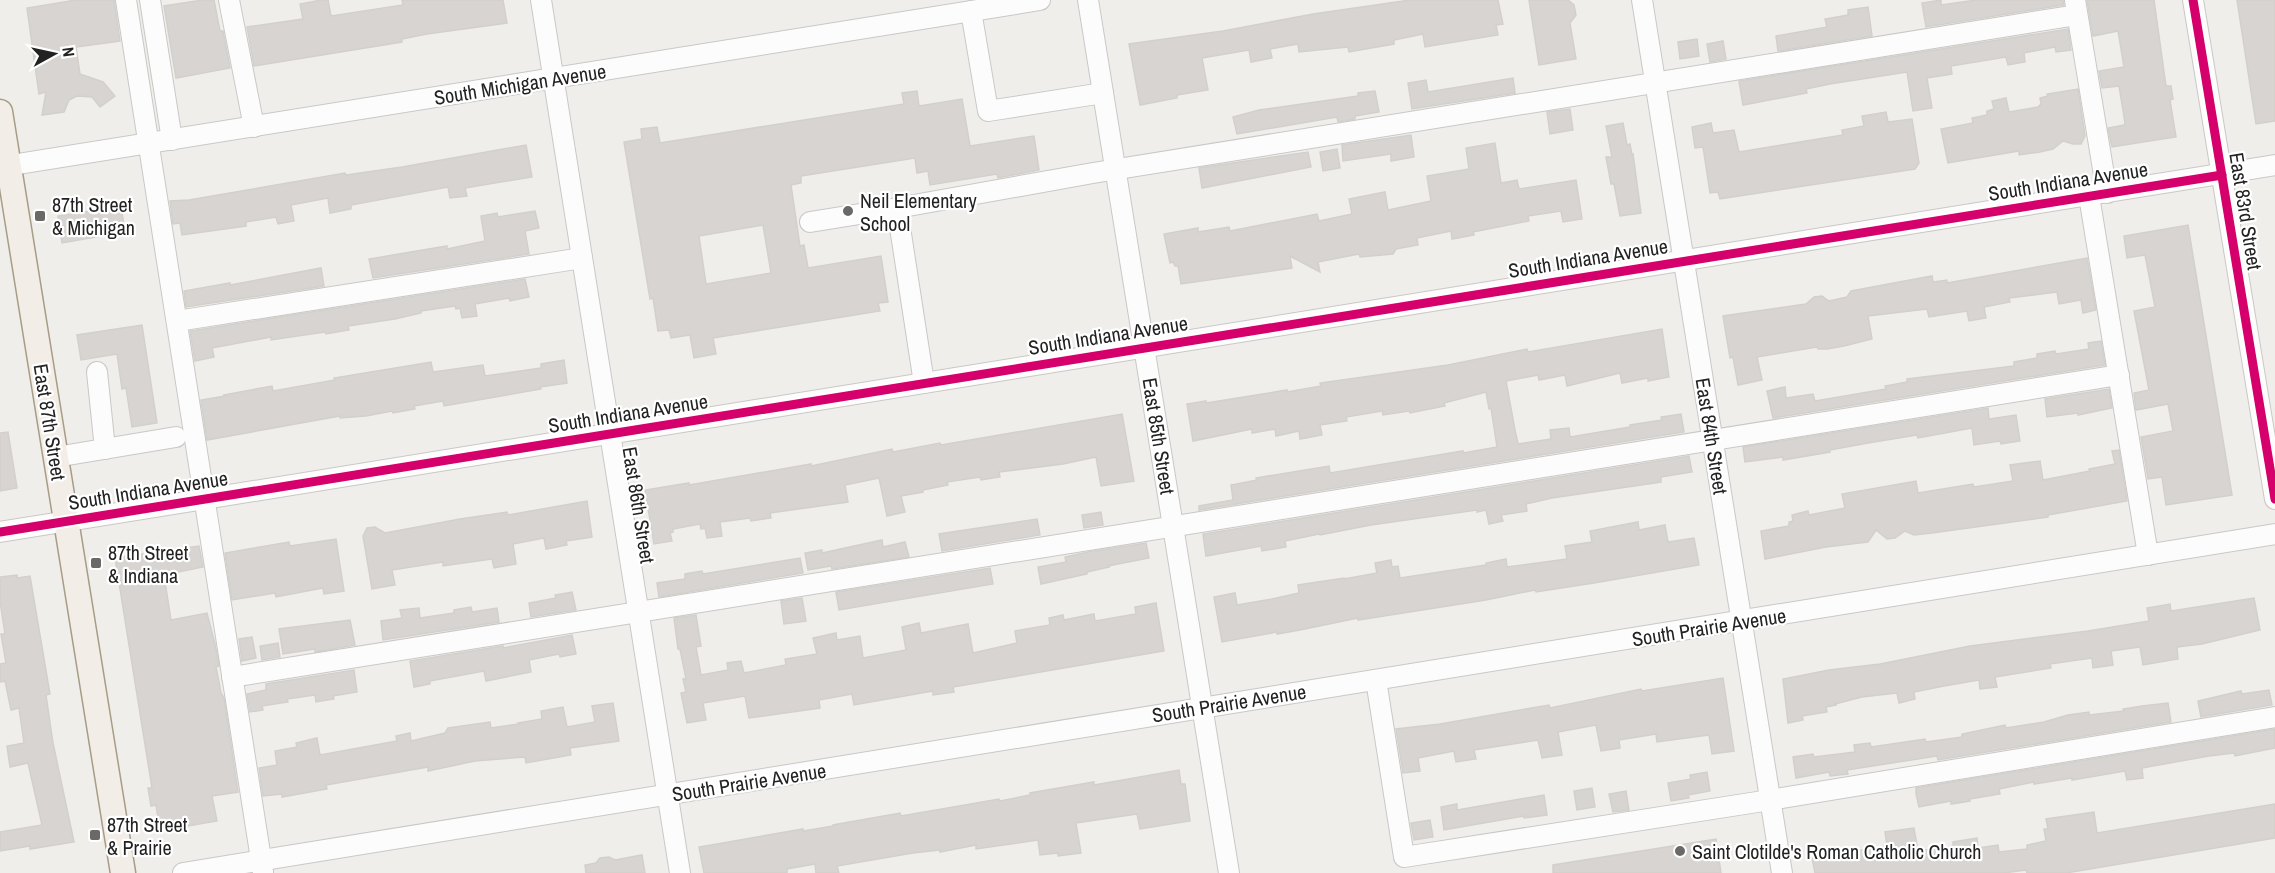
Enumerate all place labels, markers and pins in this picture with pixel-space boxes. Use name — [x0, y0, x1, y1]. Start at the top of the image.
place label: Neil Elementary School — [860, 187, 977, 237]
place label: 87th Street & Michigan — [52, 191, 135, 241]
marker: Neil Elementary School — [841, 204, 855, 218]
marker: 87th Street & Michigan — [33, 209, 47, 223]
place label: 87th Street & Indiana — [108, 539, 189, 589]
marker: 87th Street & Indiana — [89, 556, 103, 570]
place label: 87th Street & Prairie — [107, 811, 188, 861]
marker: 87th Street & Prairie — [88, 828, 102, 842]
place label: Saint Clotilde's Roman Catholic Church — [1692, 838, 1981, 865]
marker: Saint Clotilde's Roman Catholic Church — [1673, 844, 1687, 858]

